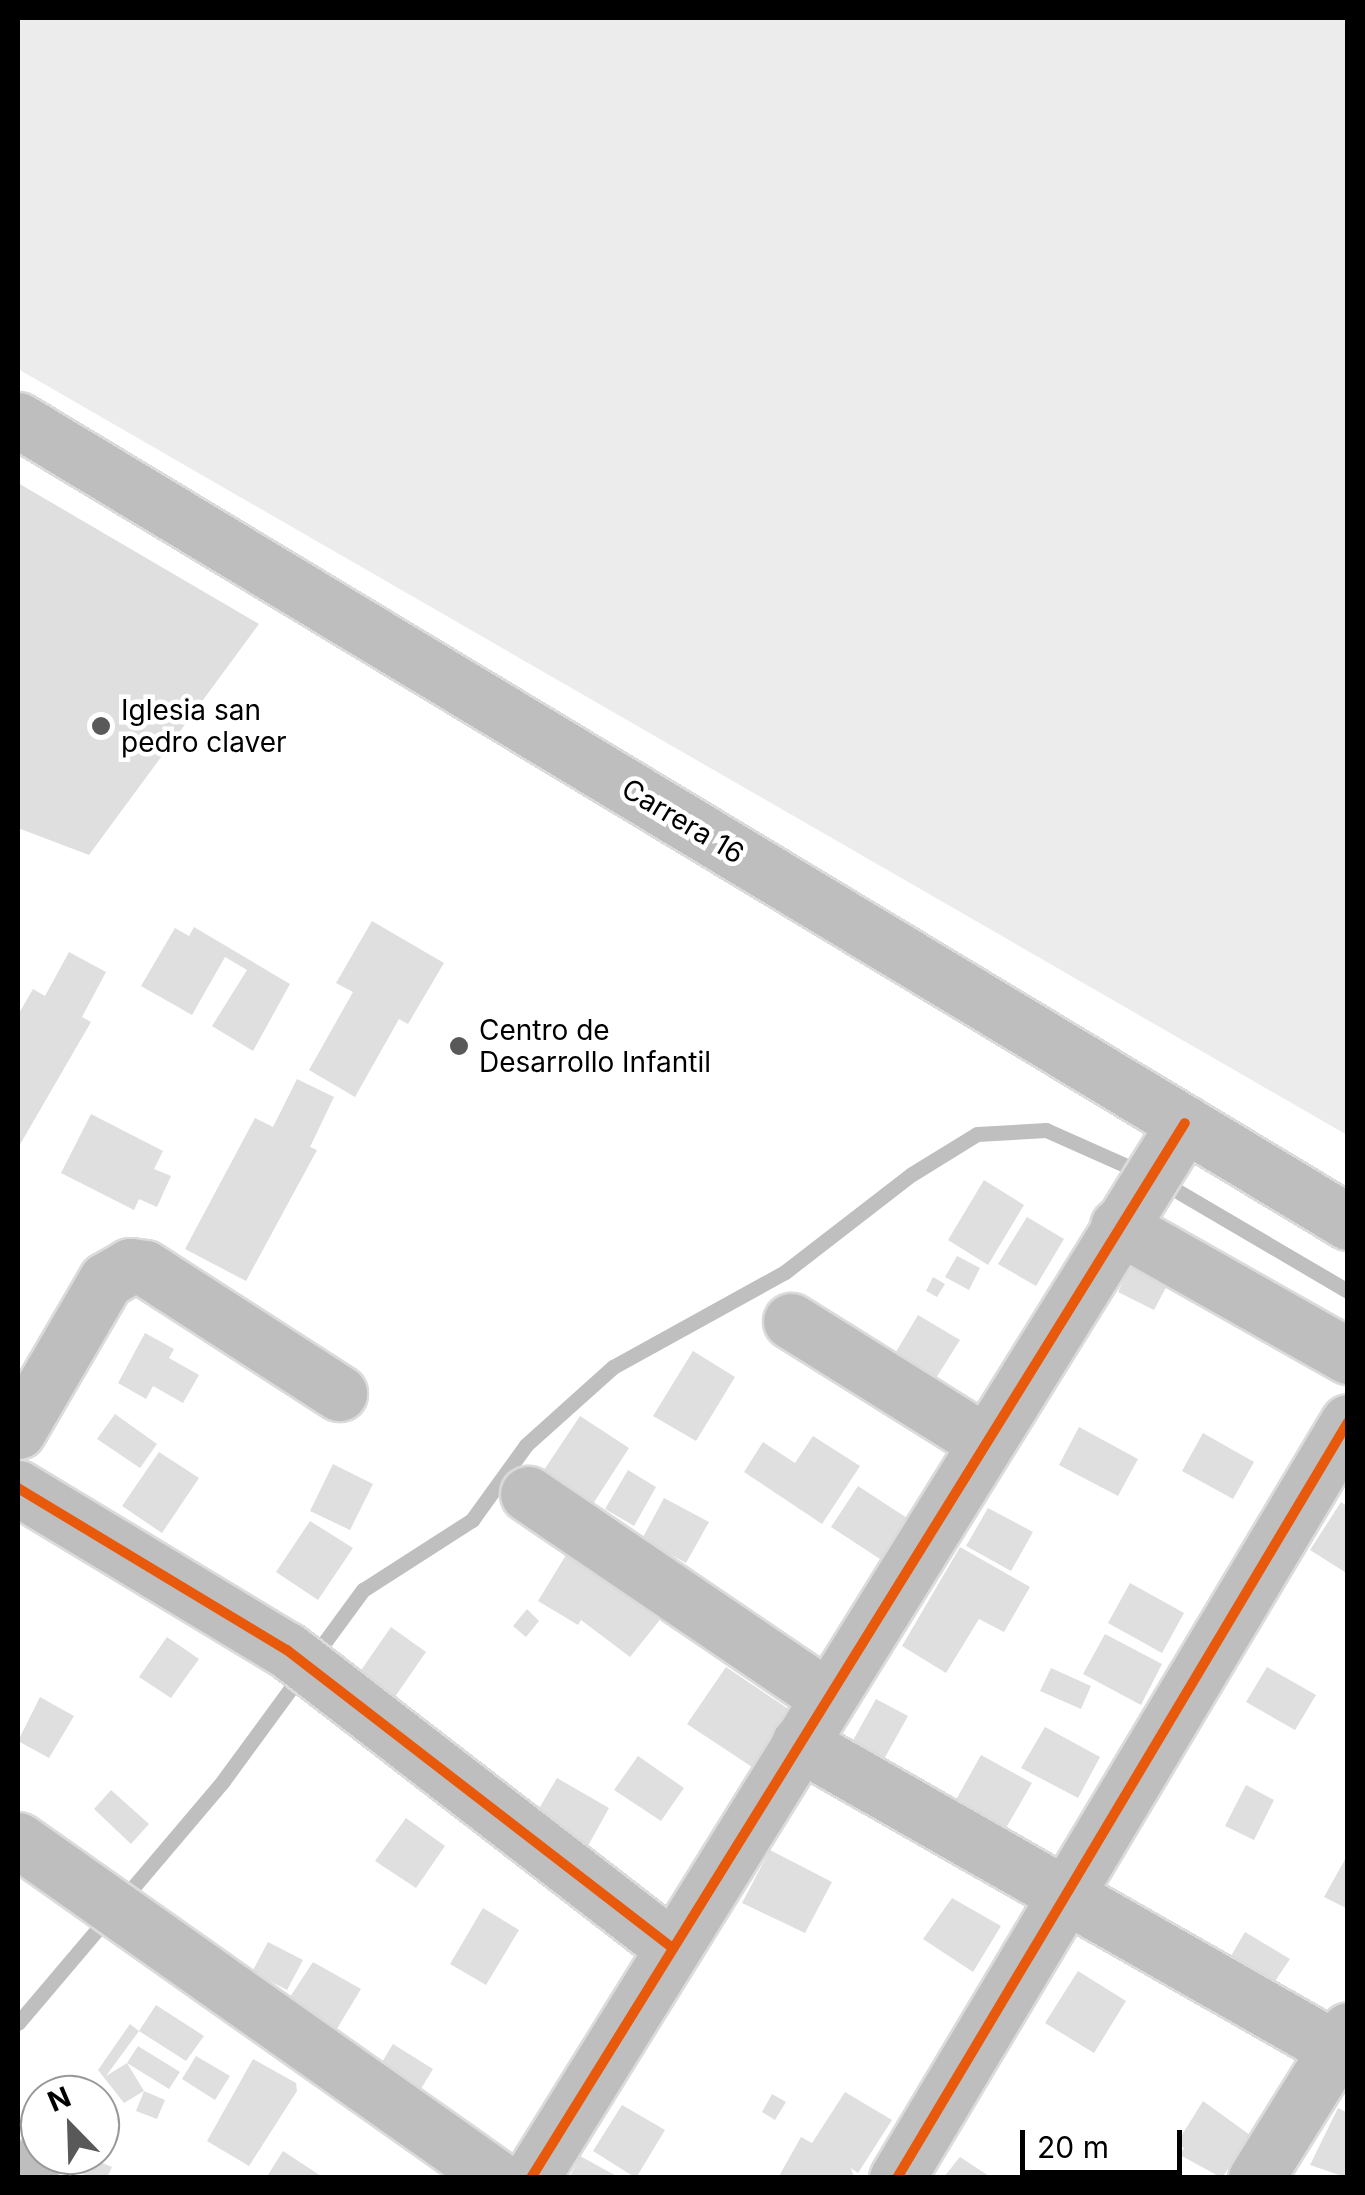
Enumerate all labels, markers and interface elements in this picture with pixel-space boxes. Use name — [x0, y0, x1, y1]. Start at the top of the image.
place label: Iglesia san pedro claver — [121, 693, 286, 759]
marker: Iglesia san pedro claver — [90, 715, 112, 737]
street label: Carrera 16 — [616, 771, 750, 871]
place label: Centro de Desarrollo Infantil — [479, 1013, 711, 1079]
marker: Centro de Desarrollo Infantil — [448, 1035, 470, 1057]
north arrow — [20, 2075, 120, 2175]
text: N — [43, 2079, 76, 2119]
scale bar — [1025, 2110, 1188, 2172]
text: 20 m — [1037, 2129, 1109, 2165]

